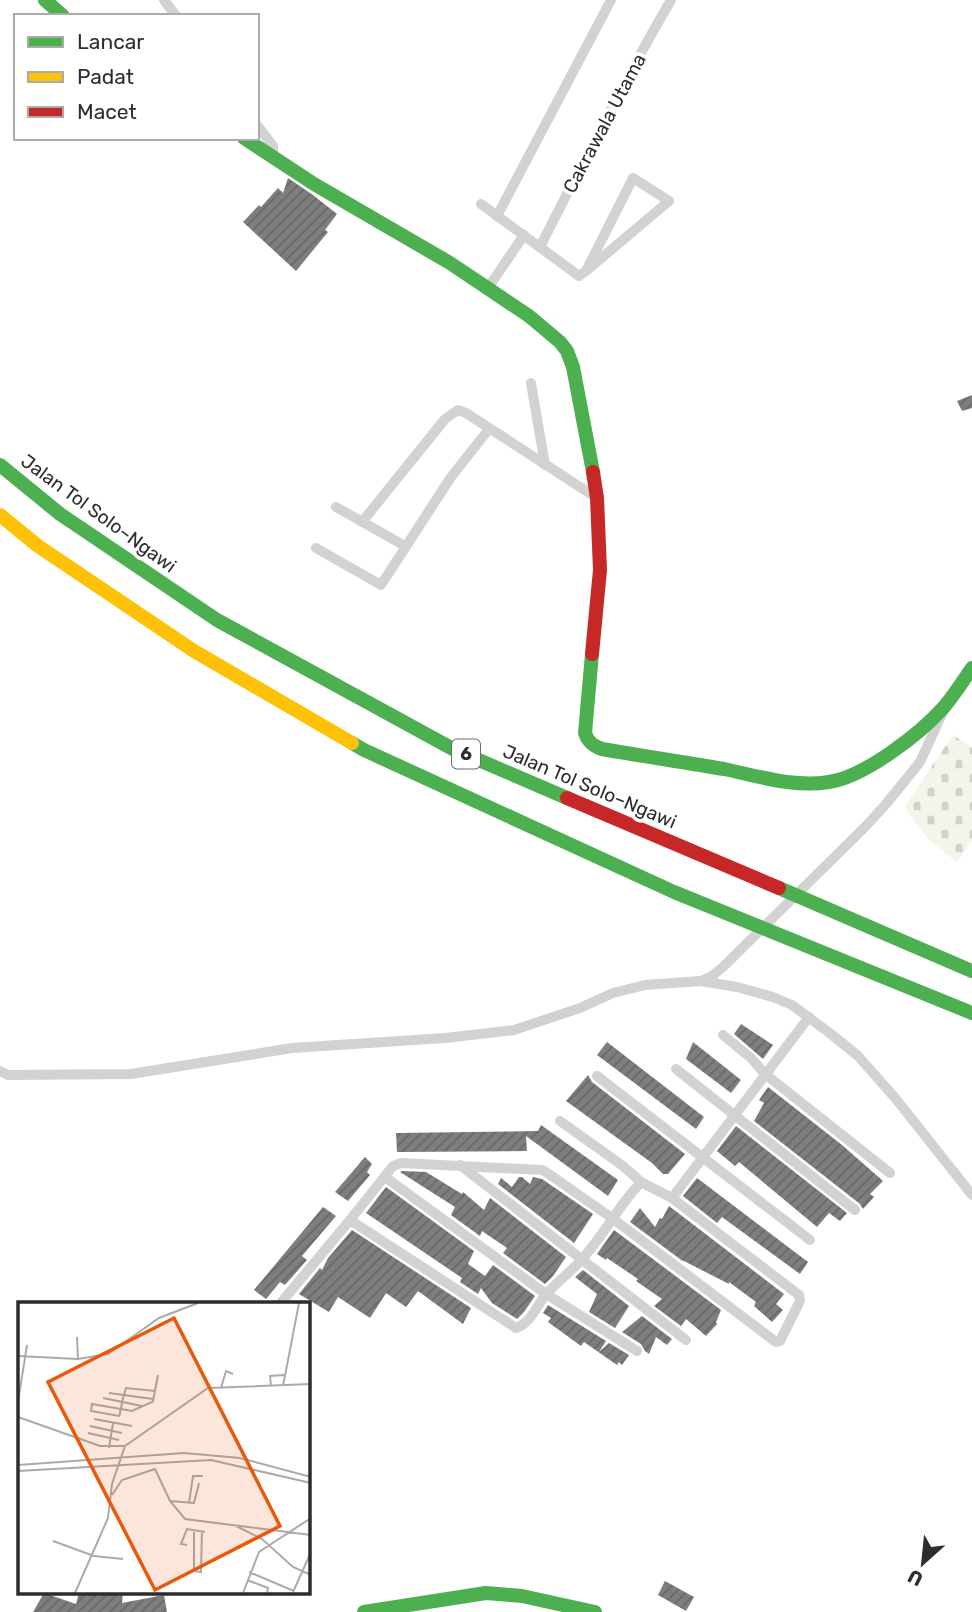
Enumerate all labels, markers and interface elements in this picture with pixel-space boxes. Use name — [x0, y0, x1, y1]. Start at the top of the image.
legend — [14, 14, 259, 140]
text: Lancar — [77, 29, 144, 54]
street label: Cakrawala Utama — [558, 50, 651, 197]
text: Padat — [77, 64, 134, 89]
text: Macet — [77, 99, 137, 124]
street label: Jalan Tol Solo–Ngawi — [17, 449, 181, 578]
street label: Jalan Tol Solo–Ngawi — [499, 739, 680, 833]
road number: 6 — [452, 740, 480, 768]
inset map — [18, 1302, 310, 1594]
north arrow — [888, 1528, 958, 1598]
text: U — [904, 1564, 927, 1591]

